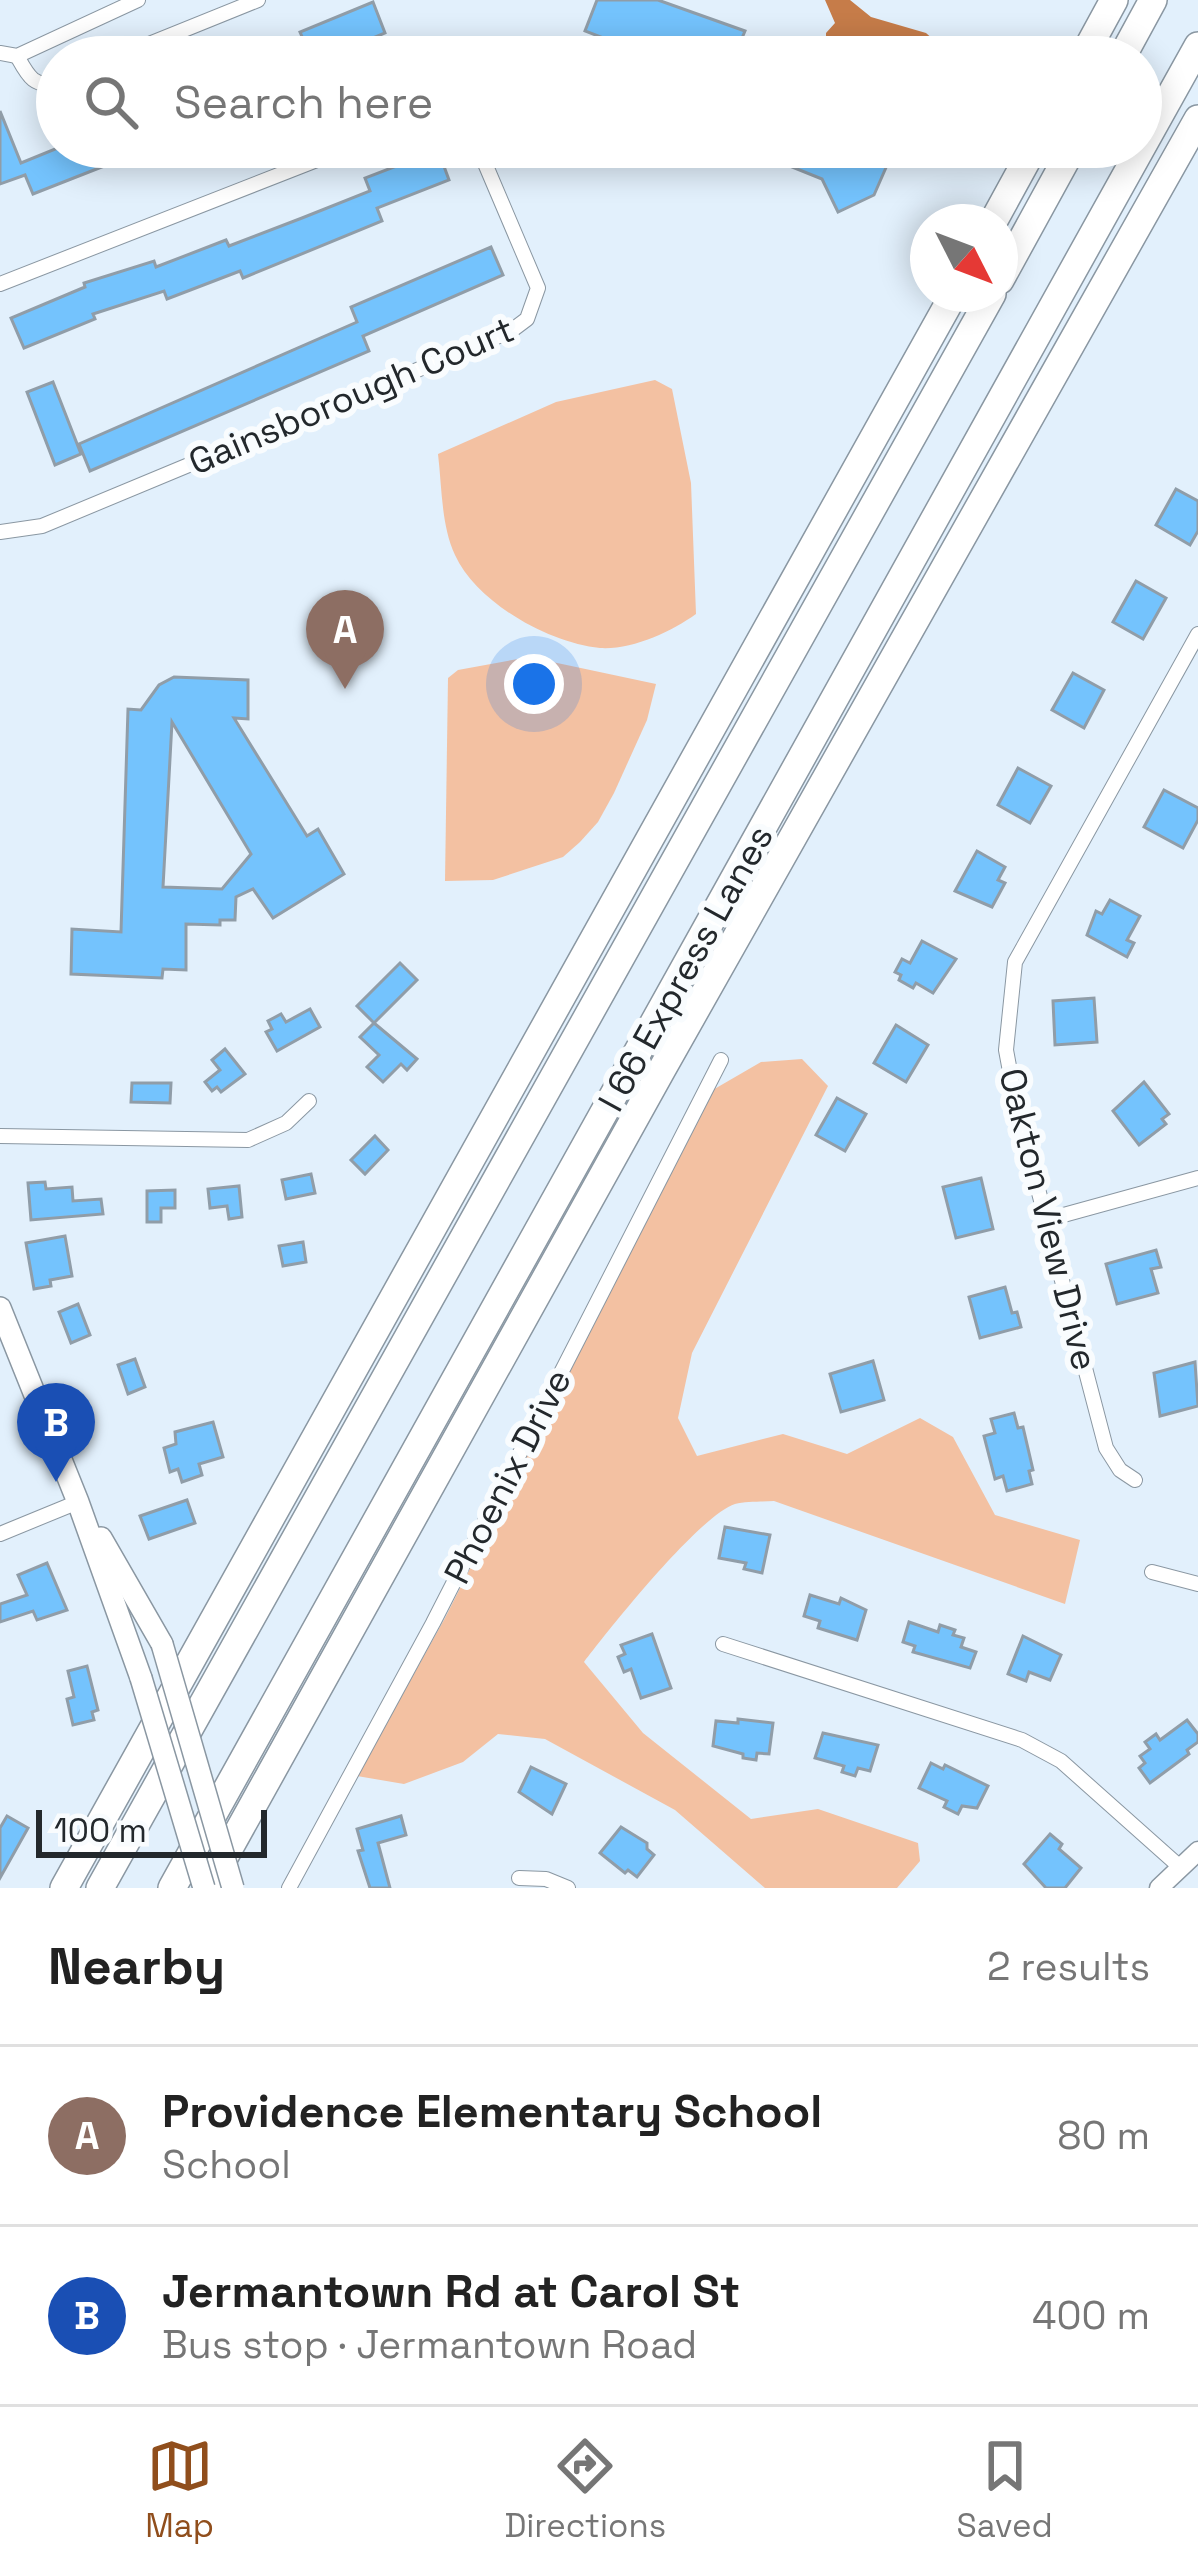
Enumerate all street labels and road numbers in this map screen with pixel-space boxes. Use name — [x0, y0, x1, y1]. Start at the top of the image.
street label: Gainsborough Court — [182, 307, 521, 485]
street label: I 66 Express Lanes — [588, 817, 784, 1120]
street label: Oakton View Drive — [988, 1064, 1108, 1375]
street label: Phoenix Drive — [434, 1361, 582, 1592]

